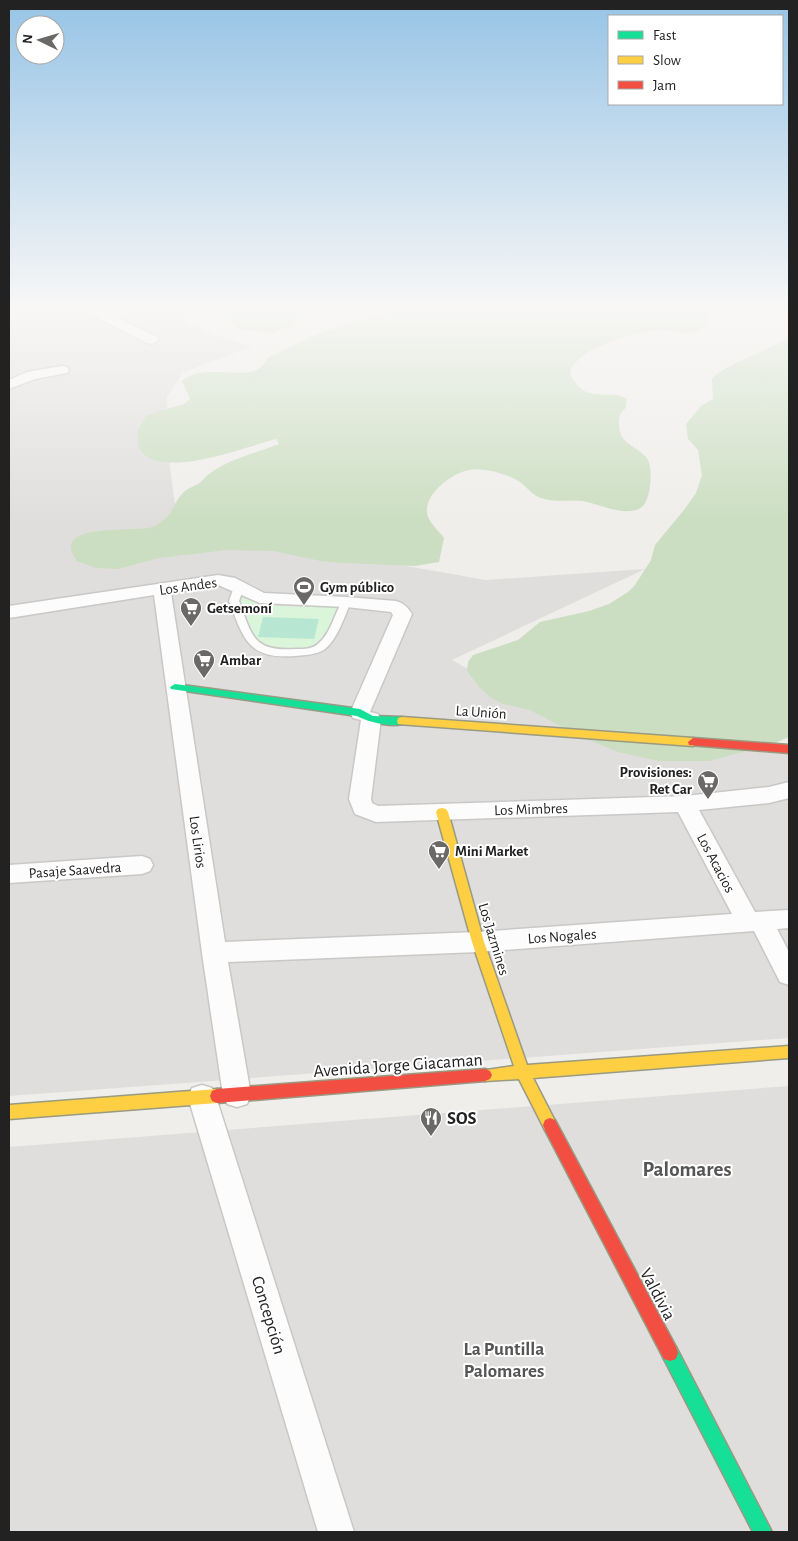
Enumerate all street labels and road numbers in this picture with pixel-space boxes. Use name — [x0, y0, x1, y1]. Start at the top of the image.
street label: Los Andes — [158, 575, 218, 598]
street label: La Unión — [455, 703, 507, 722]
street label: Los Mimbres — [494, 801, 568, 818]
street label: Los Lirios — [186, 815, 209, 869]
street label: Los Acacios — [694, 831, 737, 895]
street label: Pasaje Saavedra — [28, 860, 122, 881]
street label: Los Jazmines — [475, 901, 512, 977]
street label: Los Nogales — [527, 927, 597, 946]
street label: Avenida Jorge Giacaman — [313, 1051, 483, 1081]
street label: Valdivia — [636, 1266, 678, 1323]
street label: Concepción — [248, 1274, 288, 1356]

